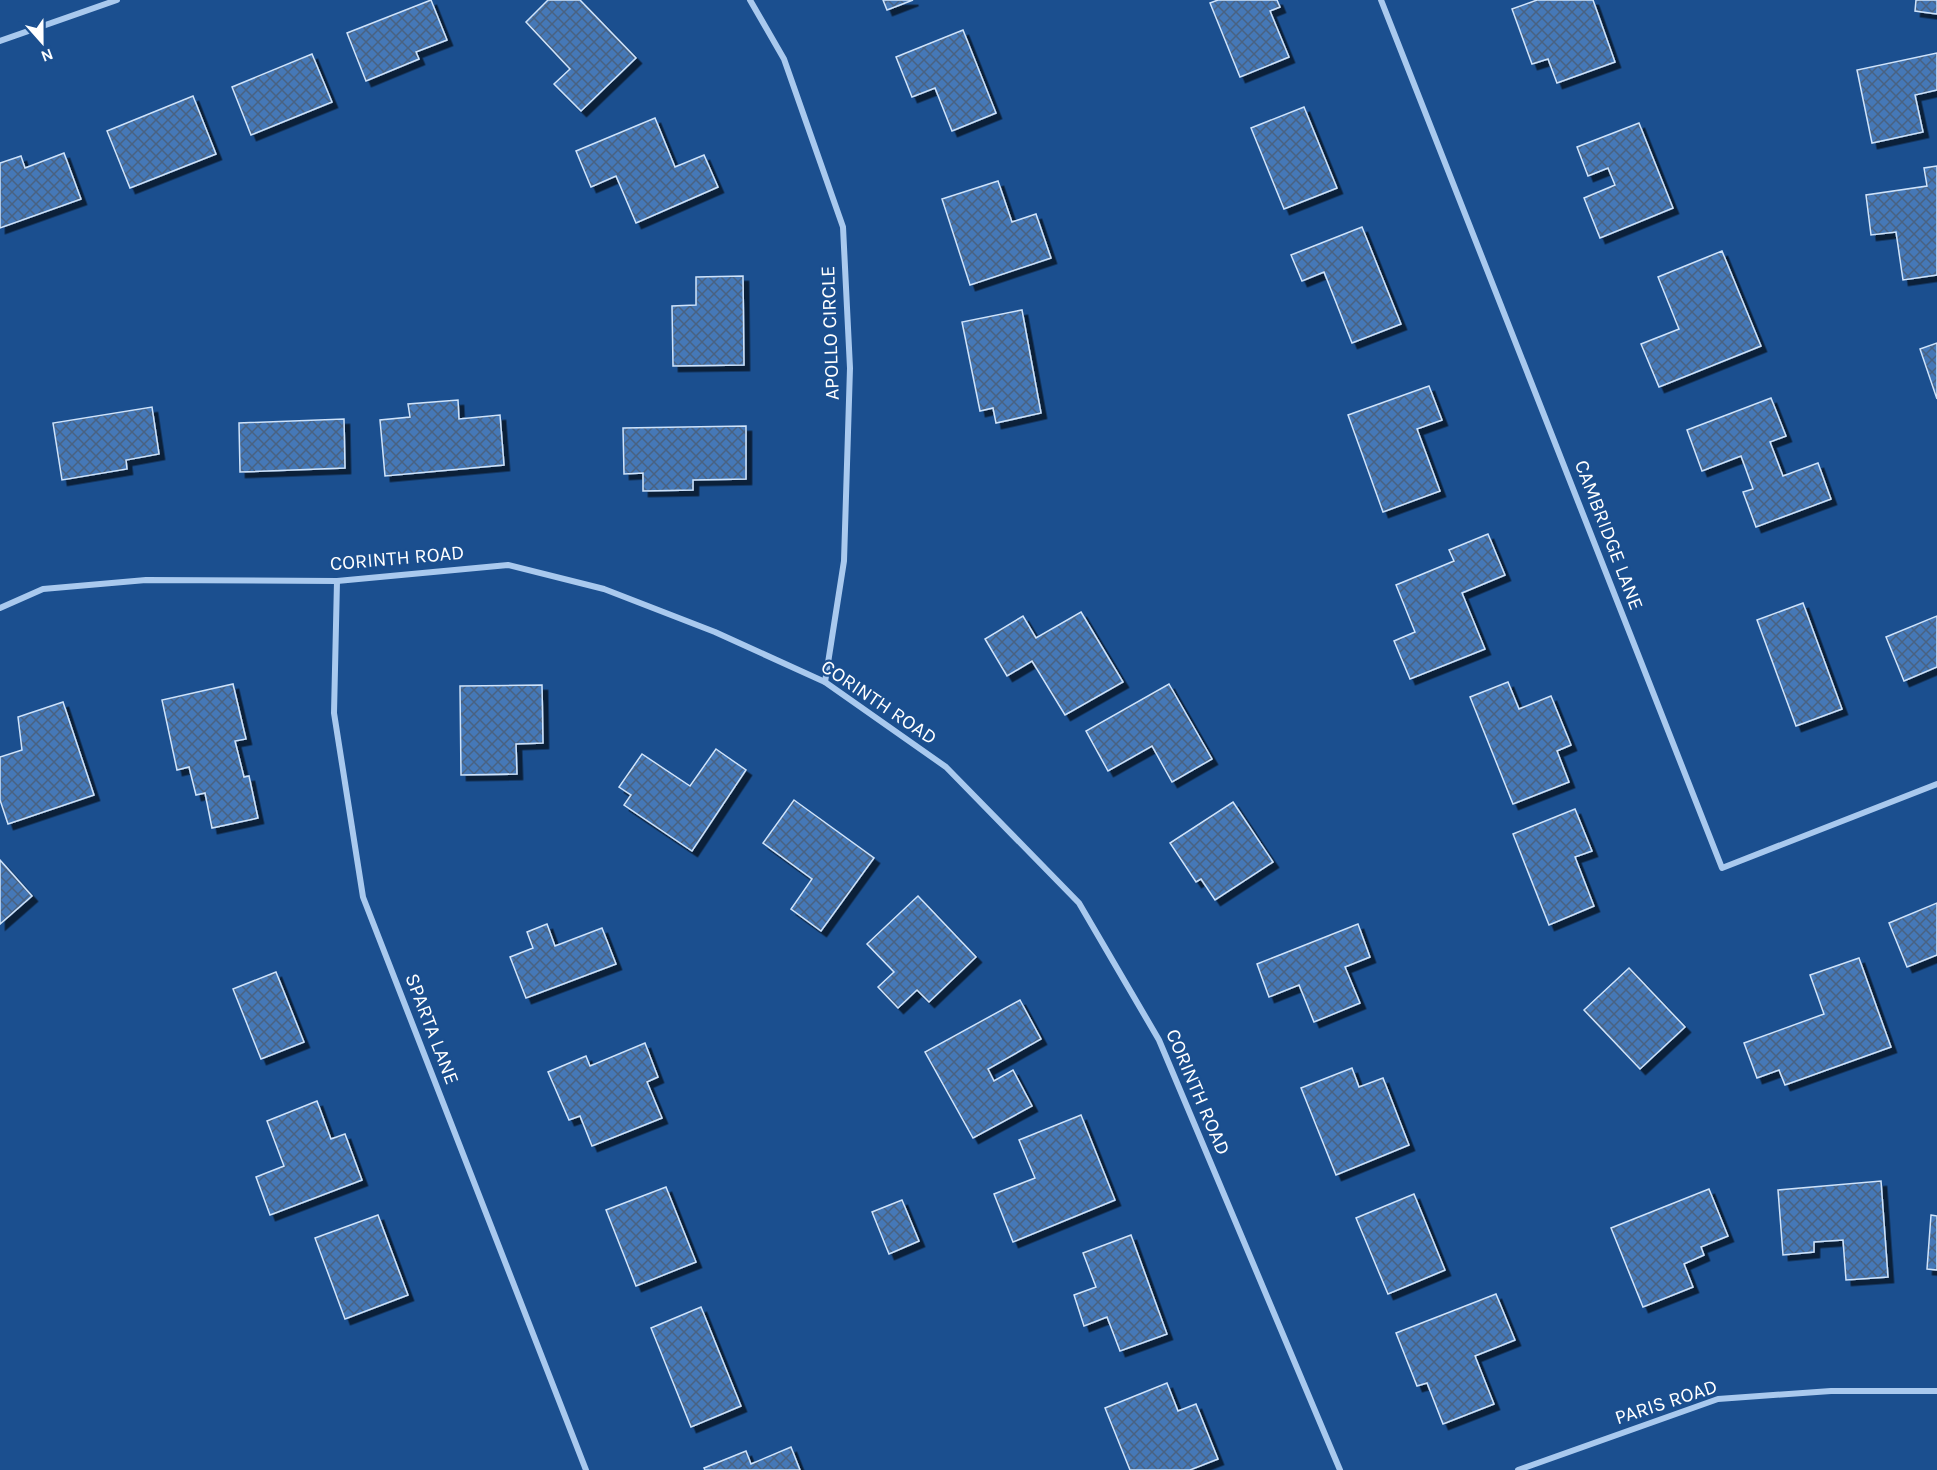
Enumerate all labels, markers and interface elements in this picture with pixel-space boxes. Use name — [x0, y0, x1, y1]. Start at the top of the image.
north arrow — [12, 12, 72, 72]
text: N — [38, 45, 56, 66]
street label: APOLLO CIRCLE — [816, 265, 844, 401]
street label: CAMBRIDGE LANE — [1570, 457, 1648, 613]
street label: CORINTH ROAD — [329, 541, 465, 575]
street label: CORINTH ROAD — [817, 655, 941, 749]
street label: SPARTA LANE — [400, 970, 464, 1088]
street label: CORINTH ROAD — [1161, 1026, 1235, 1158]
street label: PARIS ROAD — [1612, 1375, 1720, 1429]

